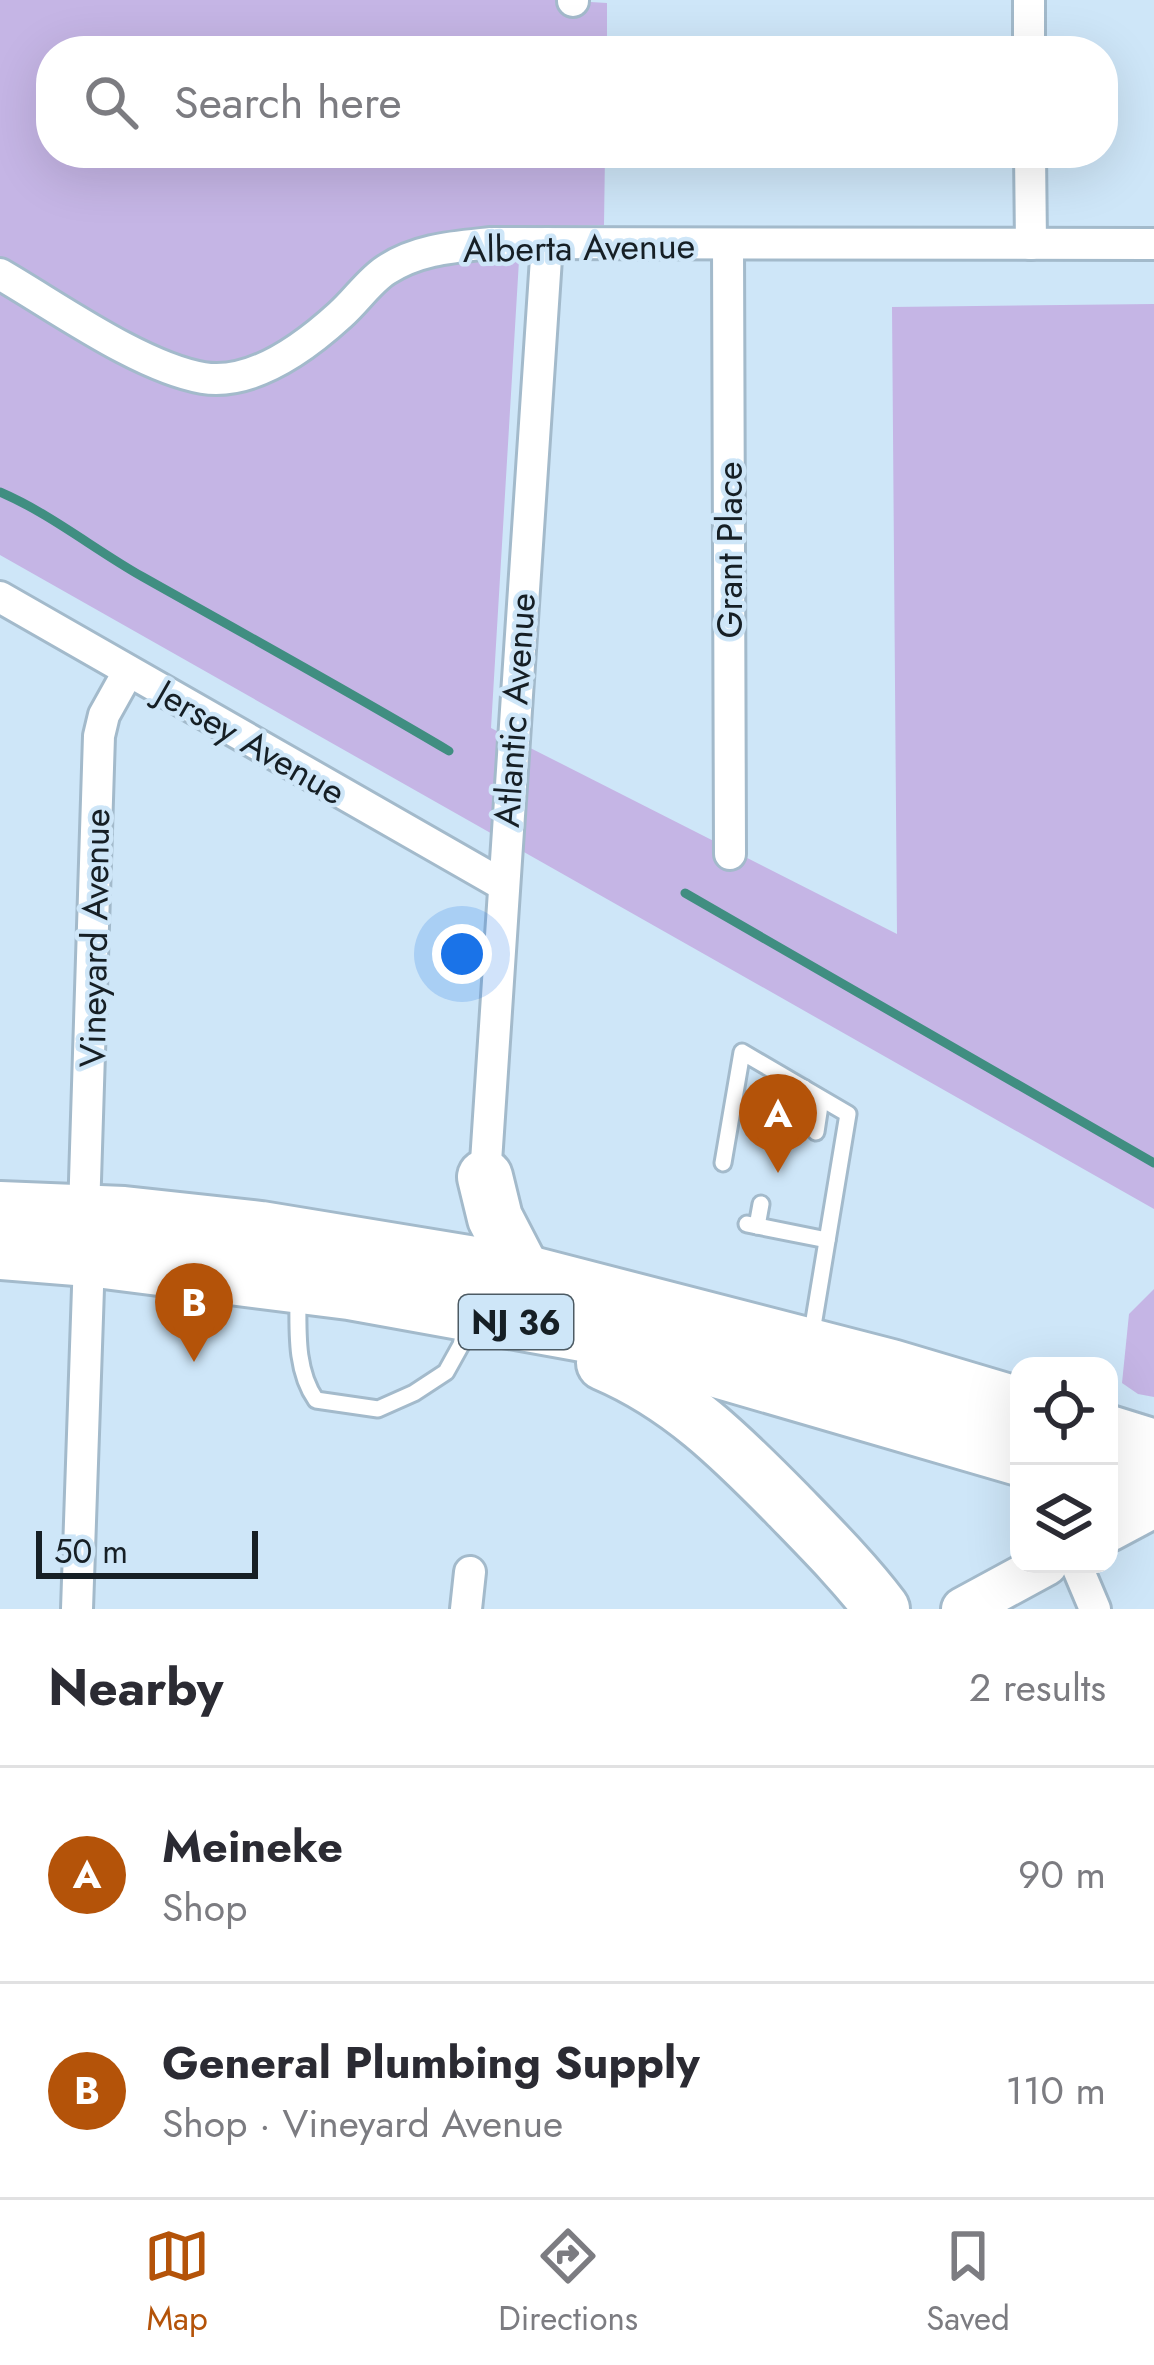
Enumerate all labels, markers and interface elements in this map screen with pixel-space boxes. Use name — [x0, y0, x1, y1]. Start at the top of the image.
search box — [36, 36, 1118, 168]
icon: search — [78, 69, 144, 135]
text: Search here — [174, 70, 402, 135]
street label: Alberta Avenue — [462, 219, 696, 275]
street label: Grant Place — [703, 462, 755, 638]
street label: Atlantic Avenue — [480, 591, 548, 829]
street label: Jersey Avenue — [143, 665, 355, 817]
street label: Vineyard Avenue — [66, 808, 122, 1068]
your location — [432, 924, 492, 984]
pin: A — [739, 1074, 817, 1173]
pin: B — [155, 1263, 233, 1362]
road number: NJ 36 — [459, 1295, 573, 1349]
map controls — [1010, 1357, 1118, 1573]
button: locate — [1010, 1357, 1118, 1465]
button: layers — [1010, 1465, 1118, 1573]
scale bar — [36, 1525, 258, 1578]
text: 50 m — [54, 1528, 128, 1575]
text: Nearby — [48, 1650, 223, 1724]
text: 2 results — [969, 1659, 1106, 1716]
text: Meineke — [162, 1814, 343, 1879]
text: A — [73, 1846, 101, 1903]
text: 90 m — [1018, 1846, 1106, 1903]
text: Shop — [162, 1879, 247, 1936]
text: General Plumbing Supply — [162, 2030, 700, 2095]
text: B — [74, 2062, 100, 2119]
text: 110 m — [1005, 2062, 1106, 2119]
text: Shop · Vineyard Avenue — [162, 2095, 563, 2152]
tab: Map — [144, 2223, 210, 2342]
tab: Directions — [498, 2223, 638, 2342]
tab: Saved — [926, 2223, 1010, 2342]

